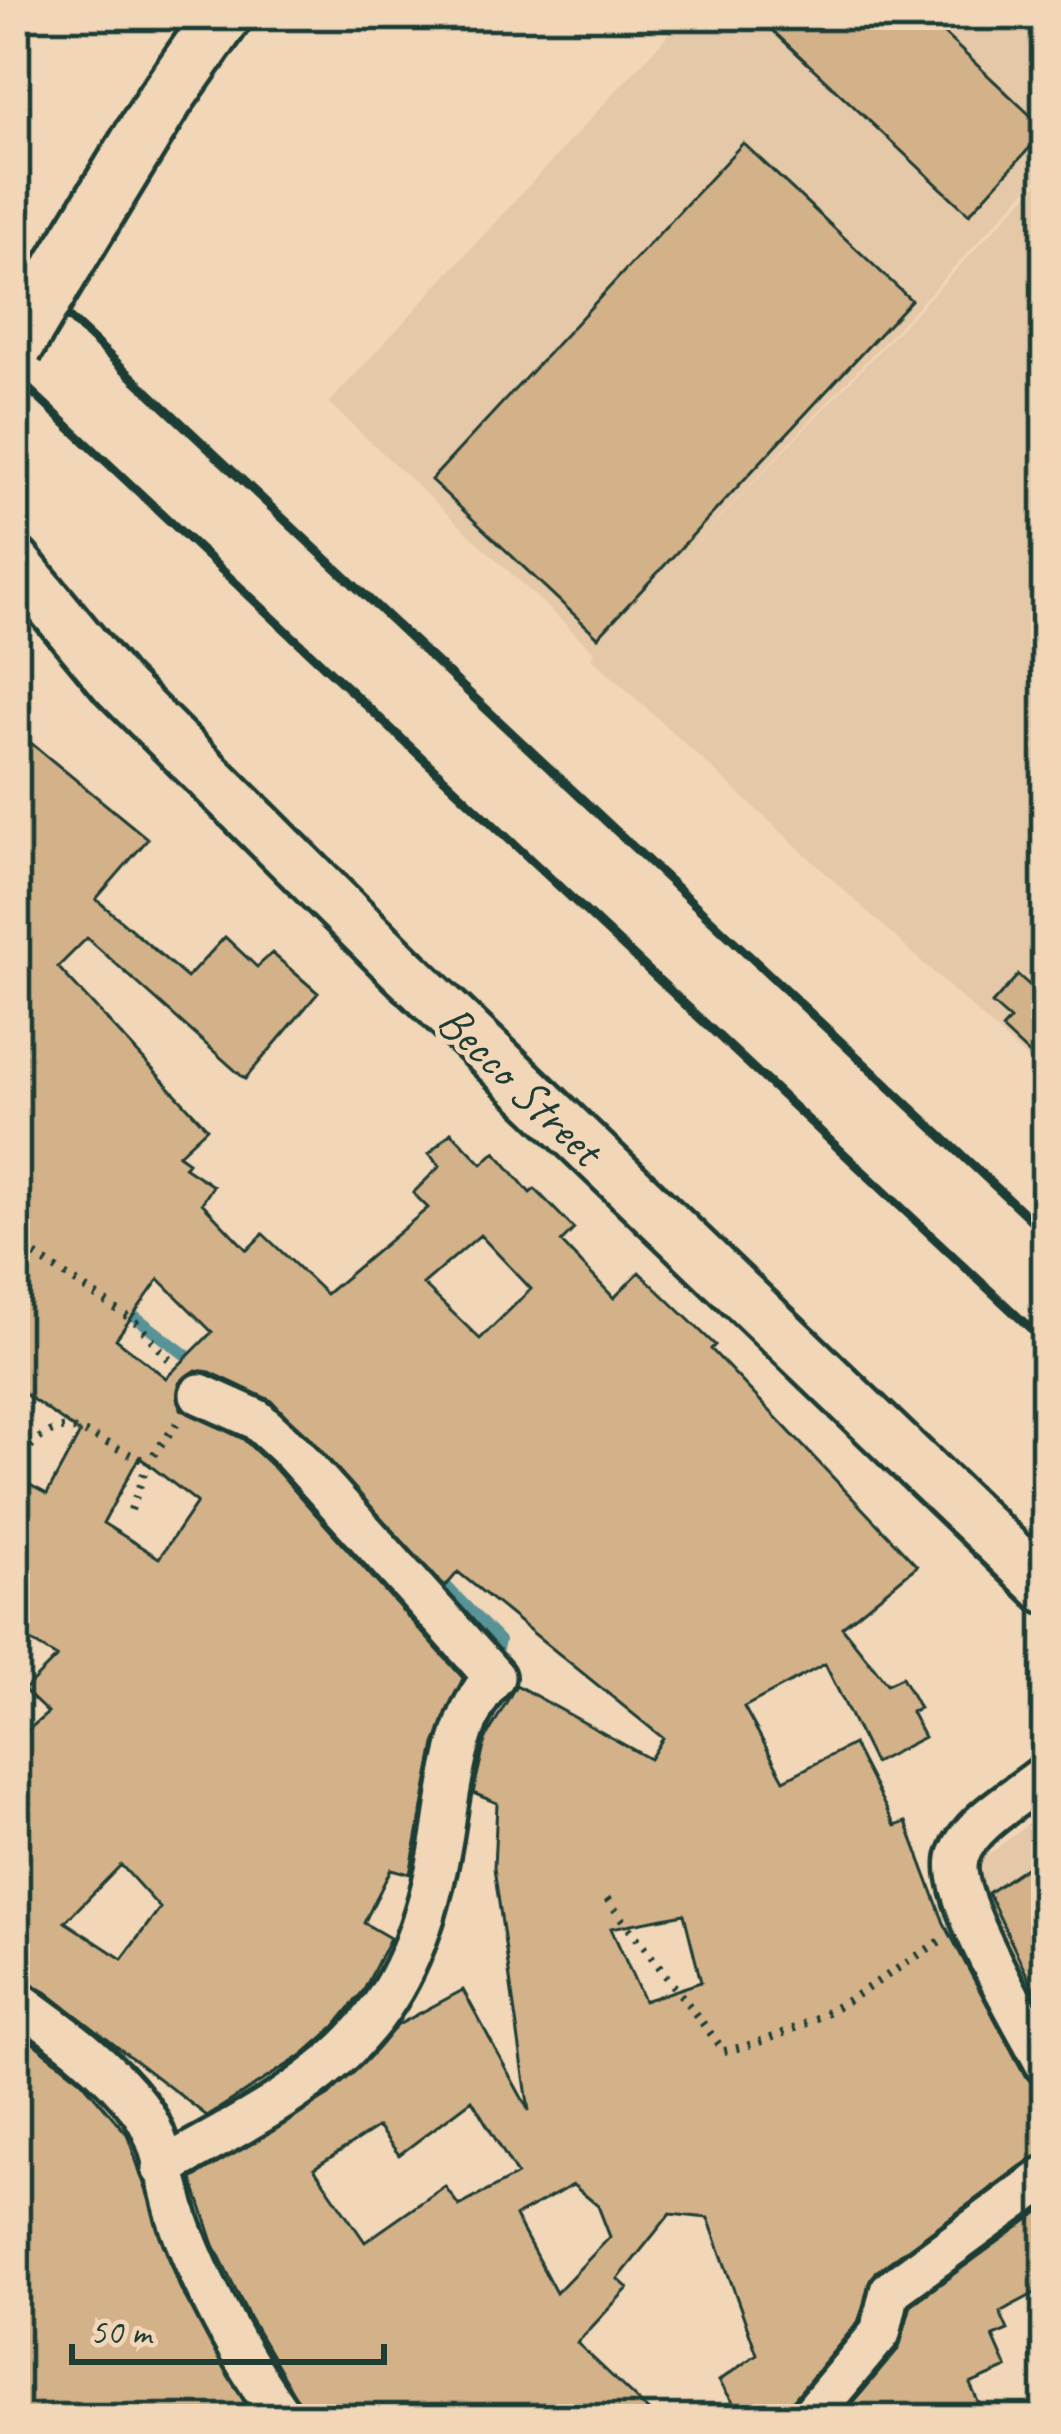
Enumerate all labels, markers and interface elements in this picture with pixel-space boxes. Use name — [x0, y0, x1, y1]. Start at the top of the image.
street label: Becco Street — [425, 991, 618, 1181]
scale bar — [72, 2290, 384, 2364]
text: 50 m — [90, 2309, 154, 2355]

